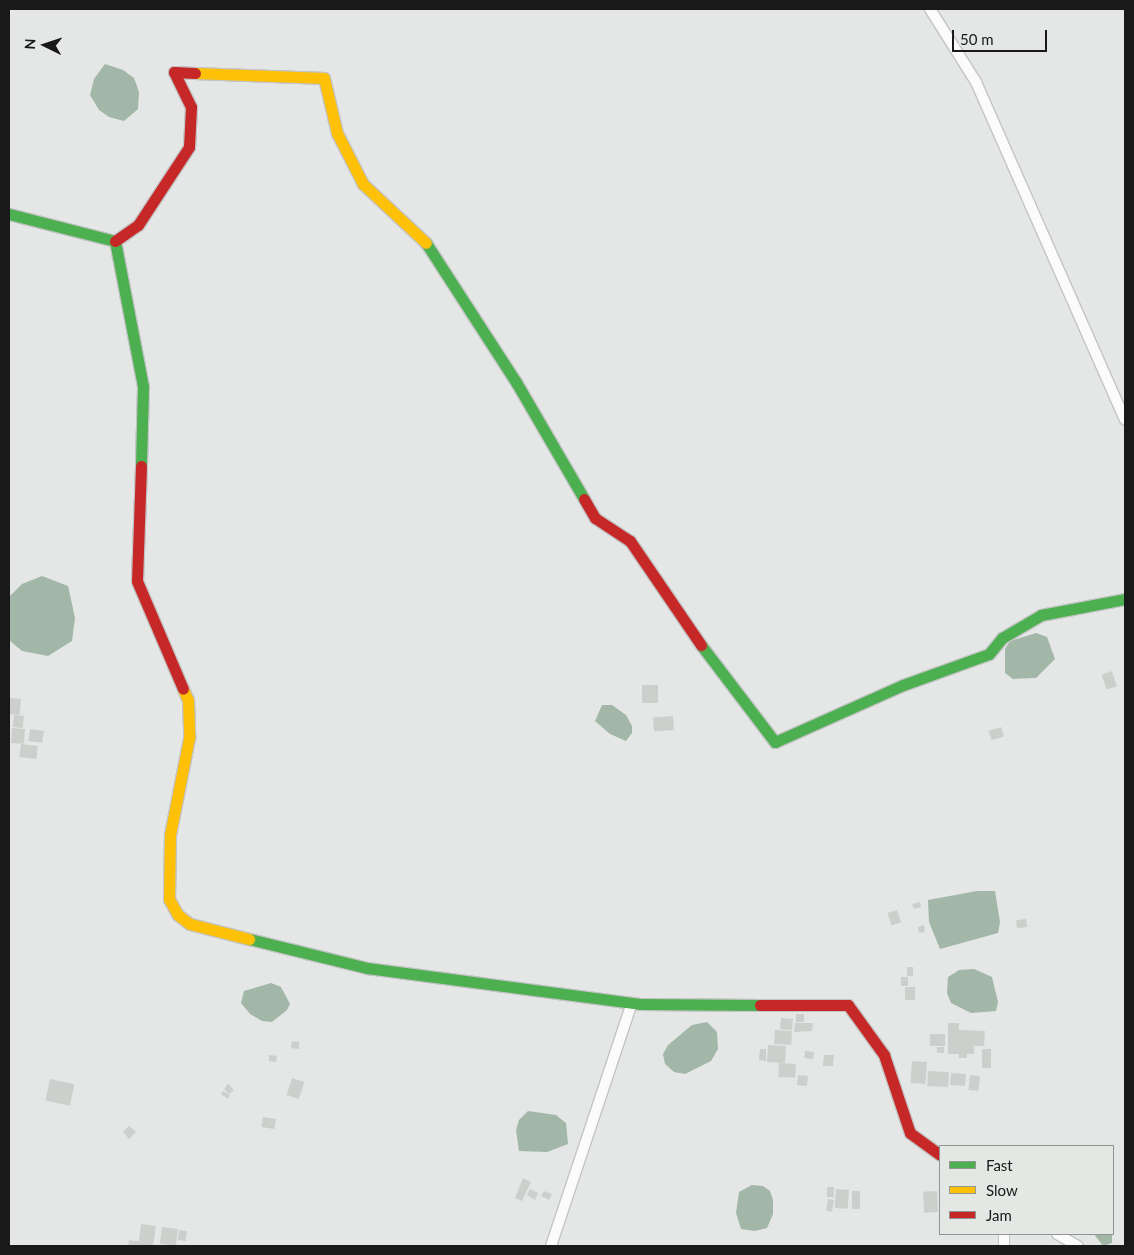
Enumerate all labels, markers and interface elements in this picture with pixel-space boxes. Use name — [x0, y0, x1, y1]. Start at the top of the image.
north arrow — [20, 20, 70, 70]
scale bar — [954, 20, 1049, 52]
text: 50 m — [960, 30, 994, 48]
text: N — [21, 38, 38, 50]
legend — [939, 1145, 1114, 1235]
text: Fast — [986, 1156, 1013, 1174]
text: Slow — [986, 1181, 1018, 1199]
text: Jam — [986, 1206, 1012, 1224]

